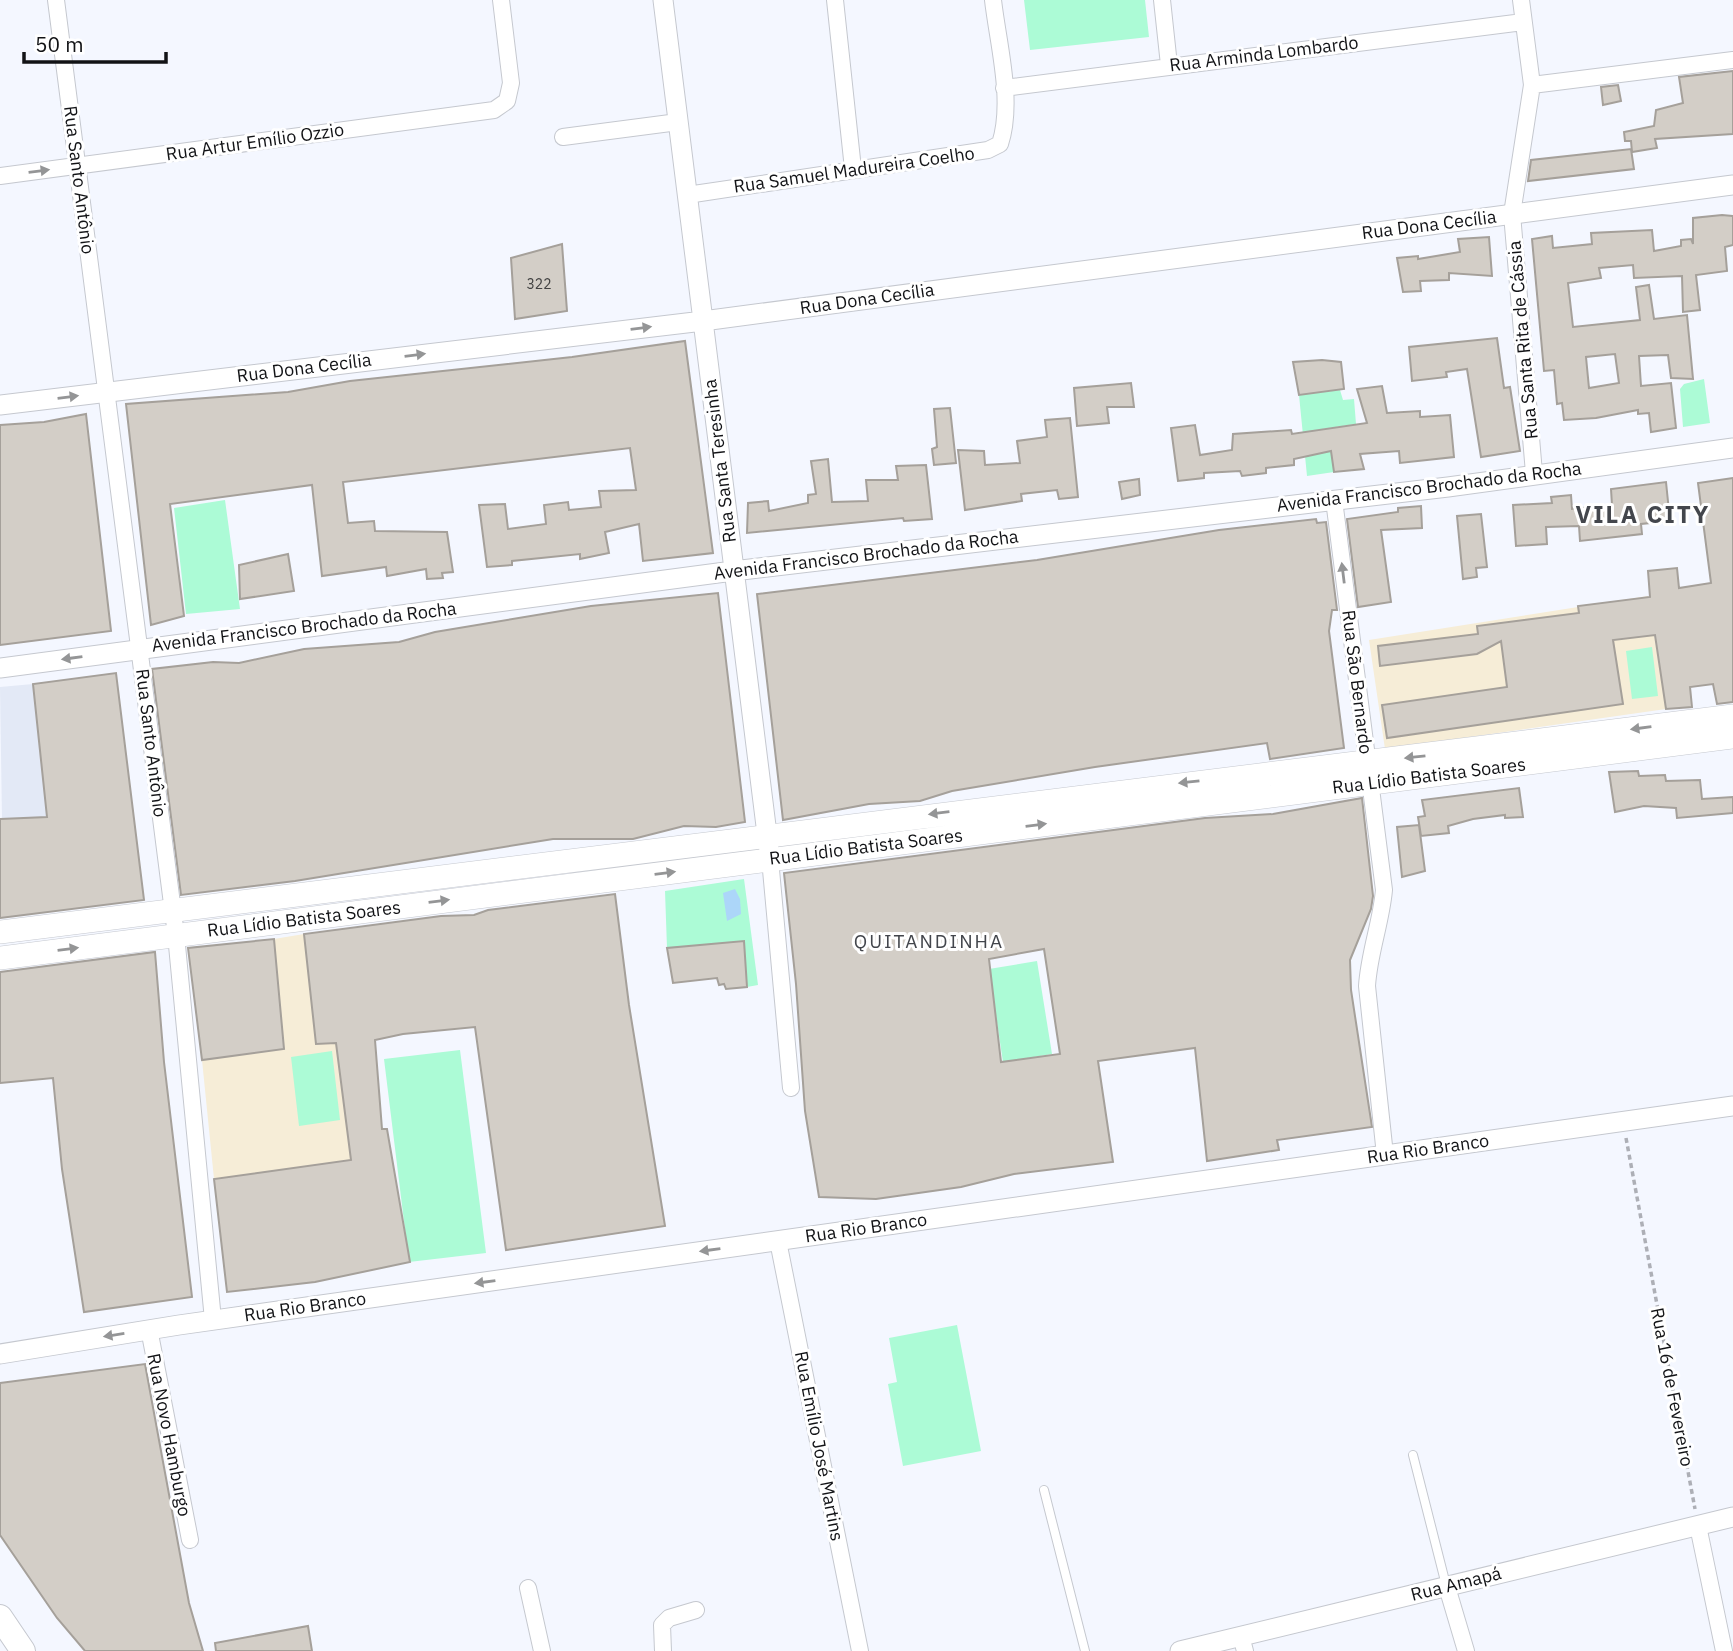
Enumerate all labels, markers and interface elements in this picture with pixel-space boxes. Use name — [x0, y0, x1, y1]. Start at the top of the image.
scale bar — [24, 21, 166, 65]
text: 50 m — [35, 30, 84, 58]
street label: Rua Arminda Lombardo — [1168, 31, 1360, 77]
street label: Rua Santo Antônio — [59, 104, 100, 255]
street label: Rua Artur Emílio Ozzio — [164, 118, 346, 165]
street label: Rua Samuel Madureira Coelho — [732, 141, 976, 198]
one-way arrow — [28, 165, 50, 176]
street label: Rua Dona Cecília — [1360, 205, 1498, 244]
street label: Rua Santa Rita de Cássia — [1502, 239, 1543, 440]
house number: 322 — [526, 275, 552, 293]
street label: Rua Dona Cecília — [798, 278, 936, 319]
one-way arrow — [630, 323, 652, 334]
street label: Rua Dona Cecília — [235, 348, 373, 387]
one-way arrow — [404, 350, 426, 361]
street label: Rua Santa Teresinha — [698, 377, 741, 544]
one-way arrow — [57, 391, 79, 402]
street label: Avenida Francisco Brochado da Rocha — [1275, 456, 1583, 517]
district label: VILA CITY — [1576, 498, 1710, 530]
street label: Avenida Francisco Brochado da Rocha — [712, 524, 1020, 585]
one-way arrow — [1338, 562, 1349, 584]
street label: Avenida Francisco Brochado da Rocha — [150, 596, 458, 657]
street label: Rua São Bernardo — [1337, 609, 1378, 755]
one-way arrow — [61, 653, 83, 664]
street label: Rua Santo Antônio — [131, 667, 172, 818]
one-way arrow — [1630, 723, 1652, 734]
street label: Rua Lídio Batista Soares — [1331, 752, 1527, 799]
one-way arrow — [1404, 752, 1426, 763]
one-way arrow — [1178, 777, 1200, 788]
one-way arrow — [928, 808, 950, 819]
one-way arrow — [1025, 820, 1047, 831]
street label: Rua Lídio Batista Soares — [768, 823, 964, 870]
one-way arrow — [654, 867, 676, 878]
street label: Rua Lídio Batista Soares — [206, 895, 402, 942]
one-way arrow — [428, 896, 450, 907]
district label: QUITANDINHA — [854, 929, 1004, 953]
one-way arrow — [57, 944, 79, 955]
street label: Rua Rio Branco — [1365, 1129, 1490, 1168]
street label: Rua Rio Branco — [803, 1208, 928, 1247]
one-way arrow — [699, 1245, 721, 1256]
one-way arrow — [474, 1277, 496, 1288]
street label: Rua Rio Branco — [242, 1287, 367, 1326]
street label: Rua 16 de Fevereiro — [1646, 1305, 1699, 1468]
one-way arrow — [103, 1330, 125, 1341]
street label: Rua Emílio José Martins — [790, 1349, 849, 1543]
street label: Rua Novo Hamburgo — [142, 1351, 197, 1518]
street label: Rua Amapá — [1408, 1561, 1504, 1606]

